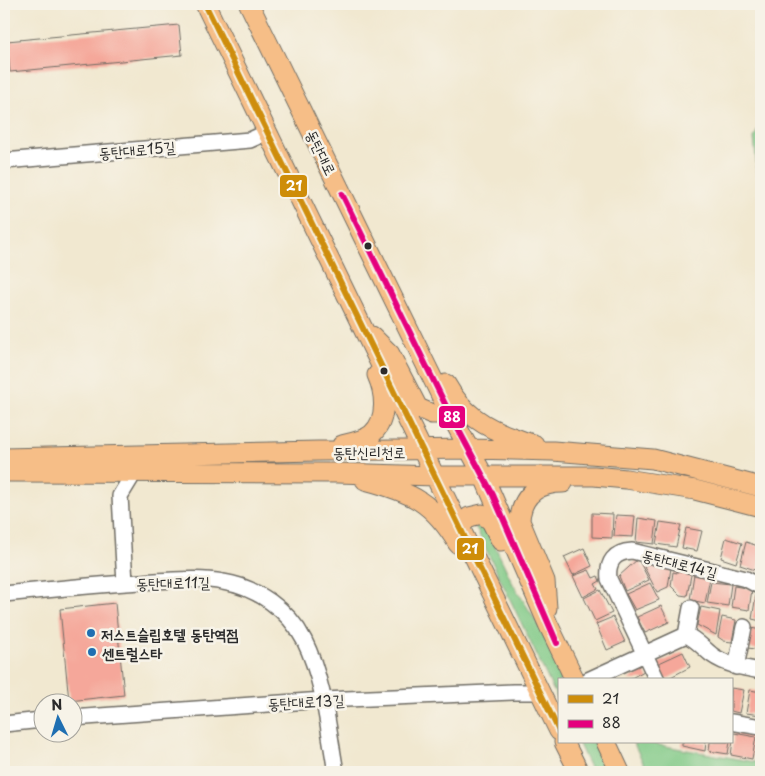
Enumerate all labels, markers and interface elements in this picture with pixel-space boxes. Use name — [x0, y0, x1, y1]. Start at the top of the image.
street label: 동탄대로 — [301, 125, 343, 179]
street label: 동탄대로15길 — [98, 134, 176, 164]
line badge: 21 — [279, 174, 308, 198]
text: 21 — [286, 175, 303, 196]
unlabelled marker — [363, 241, 373, 251]
unlabelled marker — [379, 366, 389, 376]
line badge: 88 — [438, 405, 466, 429]
text: 88 — [443, 406, 461, 427]
street label: 동탄신리천로 — [333, 440, 405, 463]
line badge: 21 — [456, 537, 485, 561]
text: 21 — [462, 538, 479, 559]
street label: 동탄대로14길 — [640, 543, 720, 583]
street label: 동탄대로11길 — [136, 570, 210, 594]
place label: 저스트슬립호텔 동탄역점 — [101, 622, 239, 645]
marker: 저스트슬립호텔 동탄역점 — [85, 627, 97, 639]
place label: 센트럴스타 — [102, 641, 163, 664]
marker: 센트럴스타 — [86, 646, 98, 658]
legend — [558, 678, 732, 744]
text: 21 — [602, 686, 619, 709]
street label: 동탄대로13길 — [267, 688, 345, 714]
north arrow — [32, 694, 82, 744]
text: N — [50, 694, 63, 715]
text: 88 — [602, 710, 621, 733]

